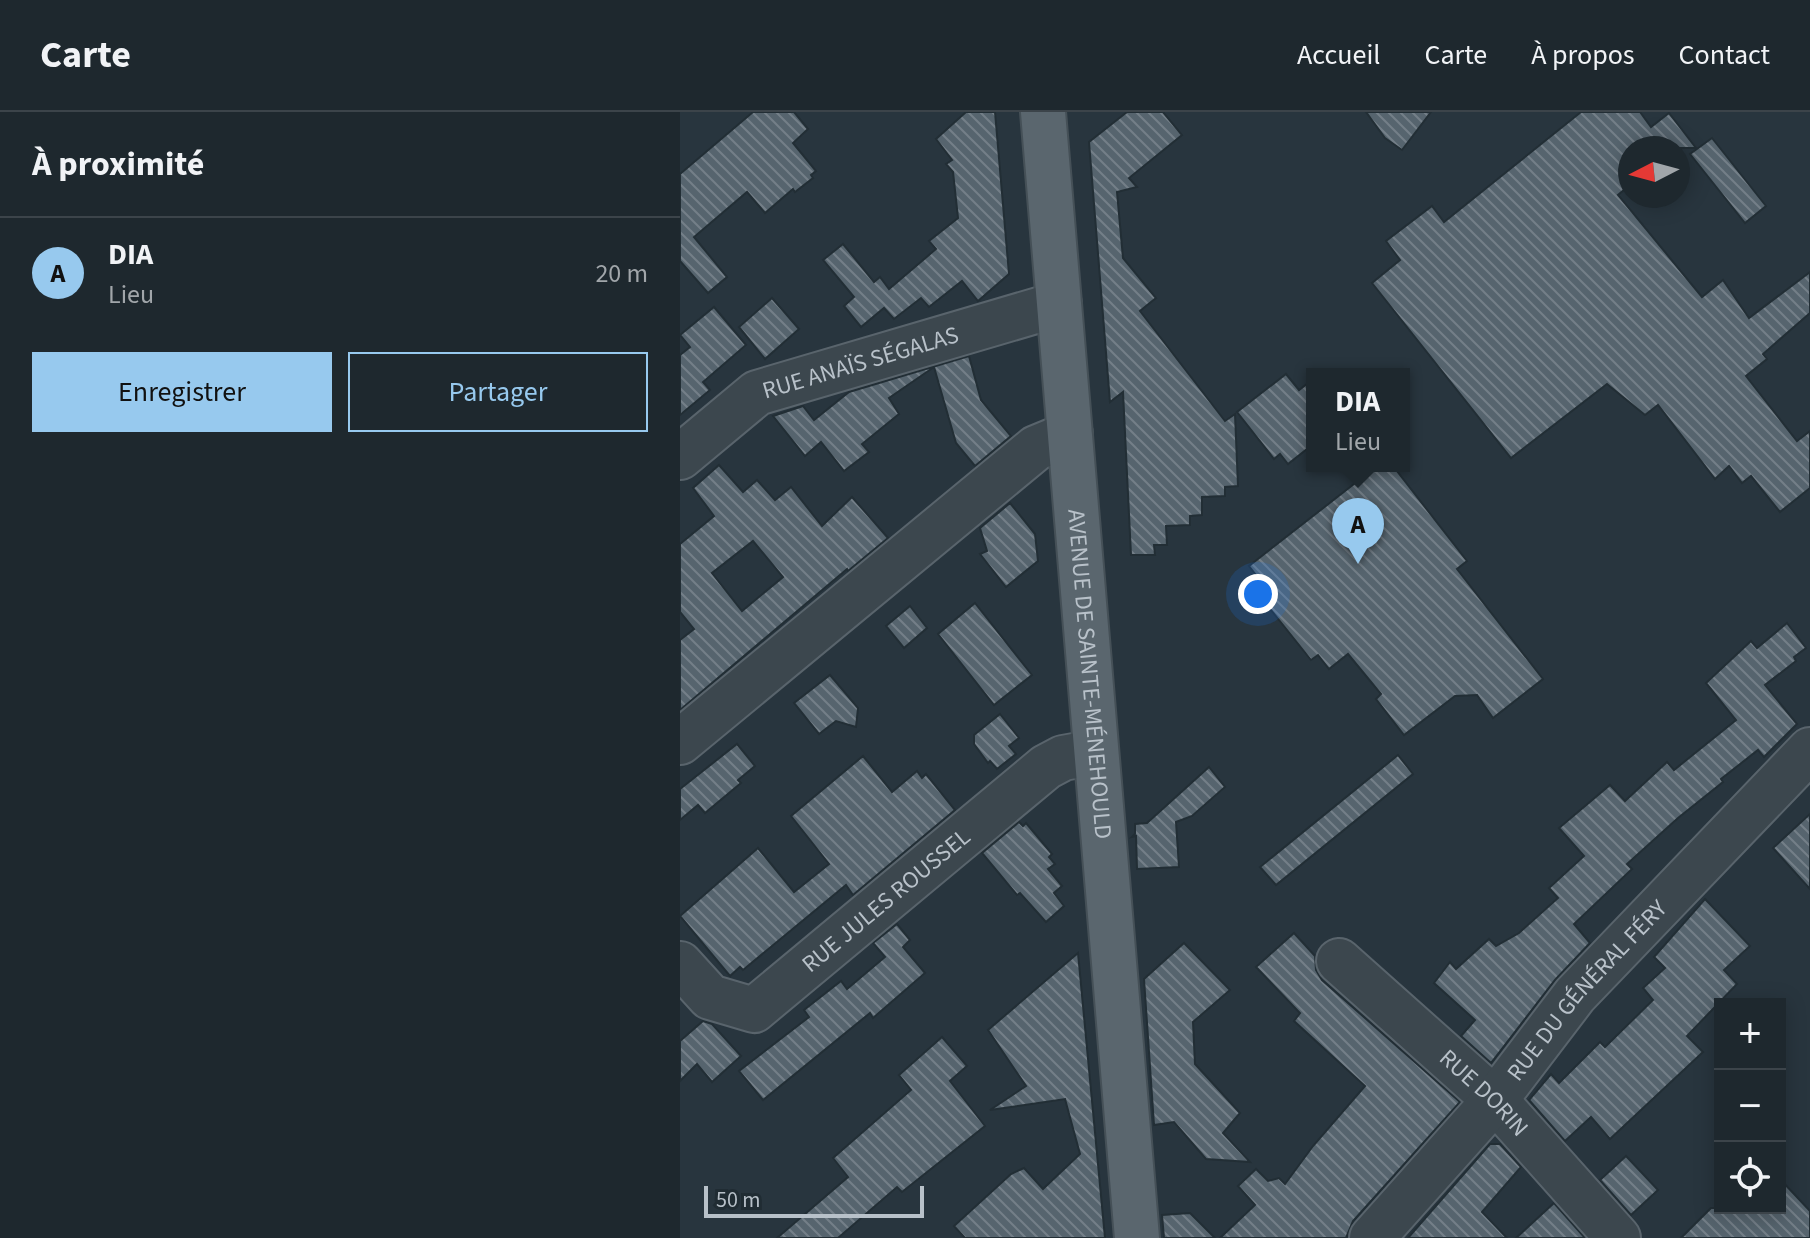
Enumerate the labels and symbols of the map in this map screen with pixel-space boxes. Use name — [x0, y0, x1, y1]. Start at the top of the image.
north arrow — [1618, 136, 1690, 208]
street label: RUE ANAÏS SÉGALAS — [758, 317, 963, 408]
pin: A — [1332, 498, 1384, 564]
street label: AVENUE DE SAINTE-MÉNEHOULD — [1058, 508, 1121, 840]
your location — [1238, 574, 1278, 614]
street label: RUE JULES ROUSSEL — [794, 820, 978, 981]
street label: RUE DU GÉNÉRAL FÉRY — [1499, 892, 1676, 1089]
street label: RUE DORIN — [1431, 1041, 1537, 1144]
scale bar — [704, 1182, 924, 1218]

